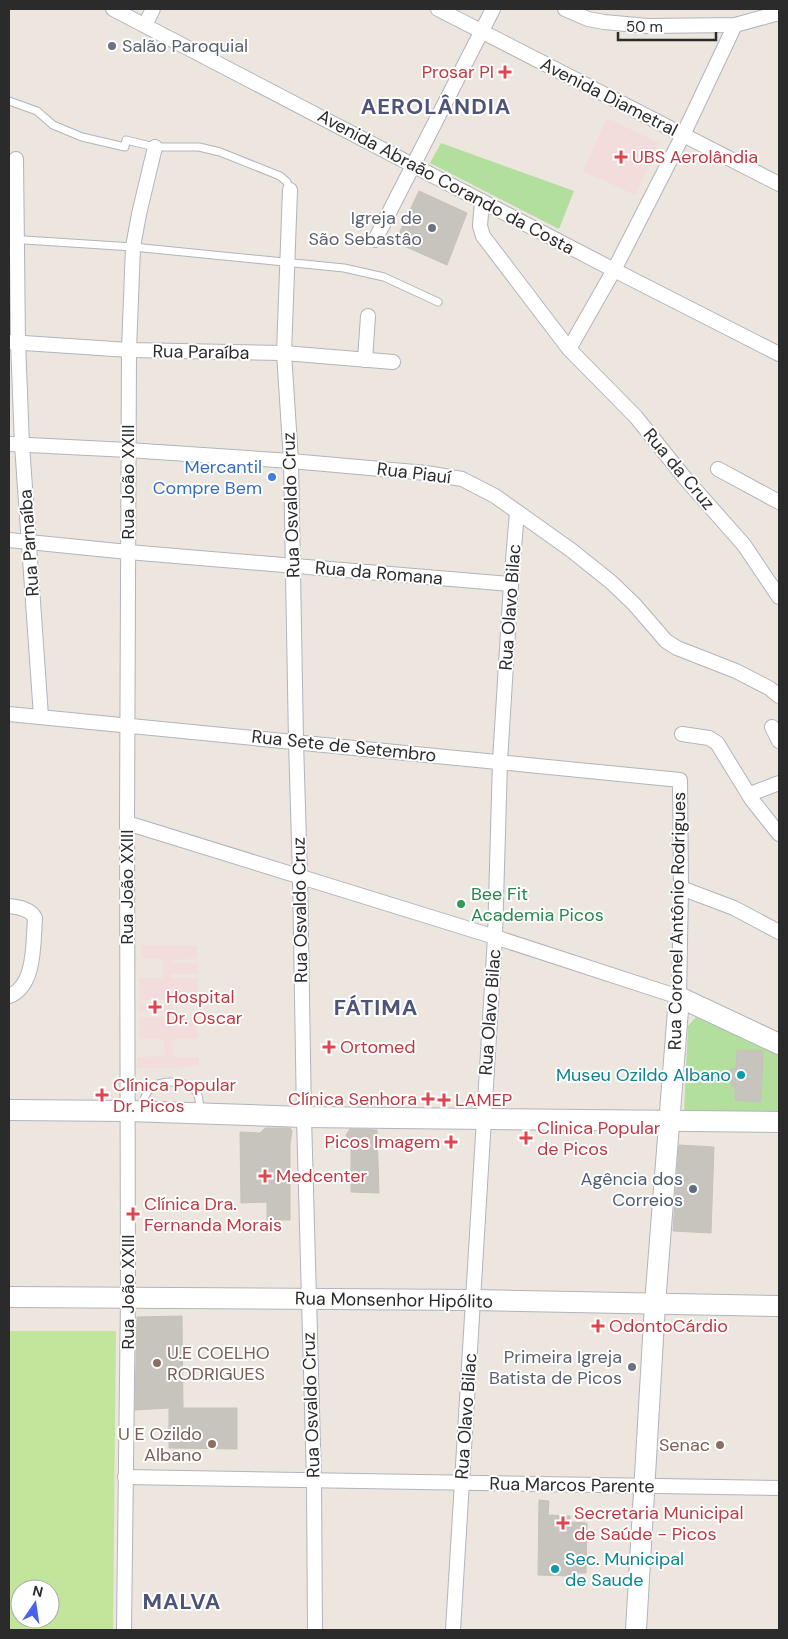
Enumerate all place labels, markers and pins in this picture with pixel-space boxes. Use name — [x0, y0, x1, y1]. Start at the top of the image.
place label: Salão Paroquial — [122, 34, 248, 58]
marker: Salão Paroquial — [106, 40, 118, 52]
place label: Prosar PI — [422, 60, 494, 84]
marker: Prosar PI — [498, 65, 512, 79]
place label: UBS Aerolândia — [632, 145, 758, 169]
marker: UBS Aerolândia — [614, 150, 628, 164]
place label: Igreja de São Sebastâo — [308, 206, 422, 251]
marker: Igreja de São Sebastâo — [426, 222, 438, 234]
place label: Mercantil Compre Bem — [153, 455, 262, 500]
marker: Mercantil Compre Bem — [266, 471, 278, 483]
place label: Bee Fit Academia Picos — [471, 882, 604, 927]
marker: Bee Fit Academia Picos — [455, 898, 467, 910]
place label: Hospital Dr. Oscar — [166, 985, 243, 1030]
marker: Hospital Dr. Oscar — [148, 1000, 162, 1014]
place label: Ortomed — [340, 1035, 416, 1059]
marker: Ortomed — [322, 1040, 336, 1054]
place label: Museu Ozildo Albano — [556, 1063, 731, 1087]
marker: Museu Ozildo Albano — [735, 1069, 747, 1081]
place label: Clínica Popular Dr. Picos — [113, 1073, 236, 1118]
place label: Clínica Senhora — [288, 1087, 417, 1111]
marker: Clínica Popular Dr. Picos — [95, 1088, 109, 1102]
place label: LAMEP — [455, 1088, 512, 1112]
marker: Clínica Senhora — [421, 1092, 435, 1106]
marker: LAMEP — [437, 1093, 451, 1107]
place label: Clinica Popular de Picos — [537, 1116, 661, 1161]
place label: Picos Imagem — [324, 1130, 440, 1154]
marker: Clinica Popular de Picos — [519, 1131, 533, 1145]
marker: Picos Imagem — [444, 1135, 458, 1149]
place label: Medcenter — [276, 1164, 368, 1188]
place label: Agência dos Correios — [581, 1167, 683, 1212]
marker: Medcenter — [258, 1169, 272, 1183]
marker: Agência dos Correios — [687, 1183, 699, 1195]
place label: Clínica Dra. Fernanda Morais — [144, 1192, 282, 1237]
marker: Clínica Dra. Fernanda Morais — [126, 1207, 140, 1221]
place label: OdontoCárdio — [609, 1314, 728, 1338]
marker: OdontoCárdio — [591, 1319, 605, 1333]
place label: U.E COELHO RODRIGUES — [167, 1341, 270, 1386]
place label: Primeira Igreja Batista de Picos — [489, 1345, 622, 1390]
marker: U.E COELHO RODRIGUES — [151, 1357, 163, 1369]
marker: Primeira Igreja Batista de Picos — [626, 1361, 638, 1373]
place label: U E Ozildo Albano — [118, 1422, 202, 1467]
place label: Senac — [659, 1433, 710, 1457]
marker: U E Ozildo Albano — [206, 1438, 218, 1450]
marker: Senac — [714, 1439, 726, 1451]
place label: Secretaria Municipal de Saúde - Picos — [574, 1501, 743, 1546]
marker: Secretaria Municipal de Saúde - Picos — [556, 1516, 570, 1530]
place label: Sec. Municipal de Saude — [565, 1547, 684, 1592]
marker: Sec. Municipal de Saude — [549, 1563, 561, 1575]

